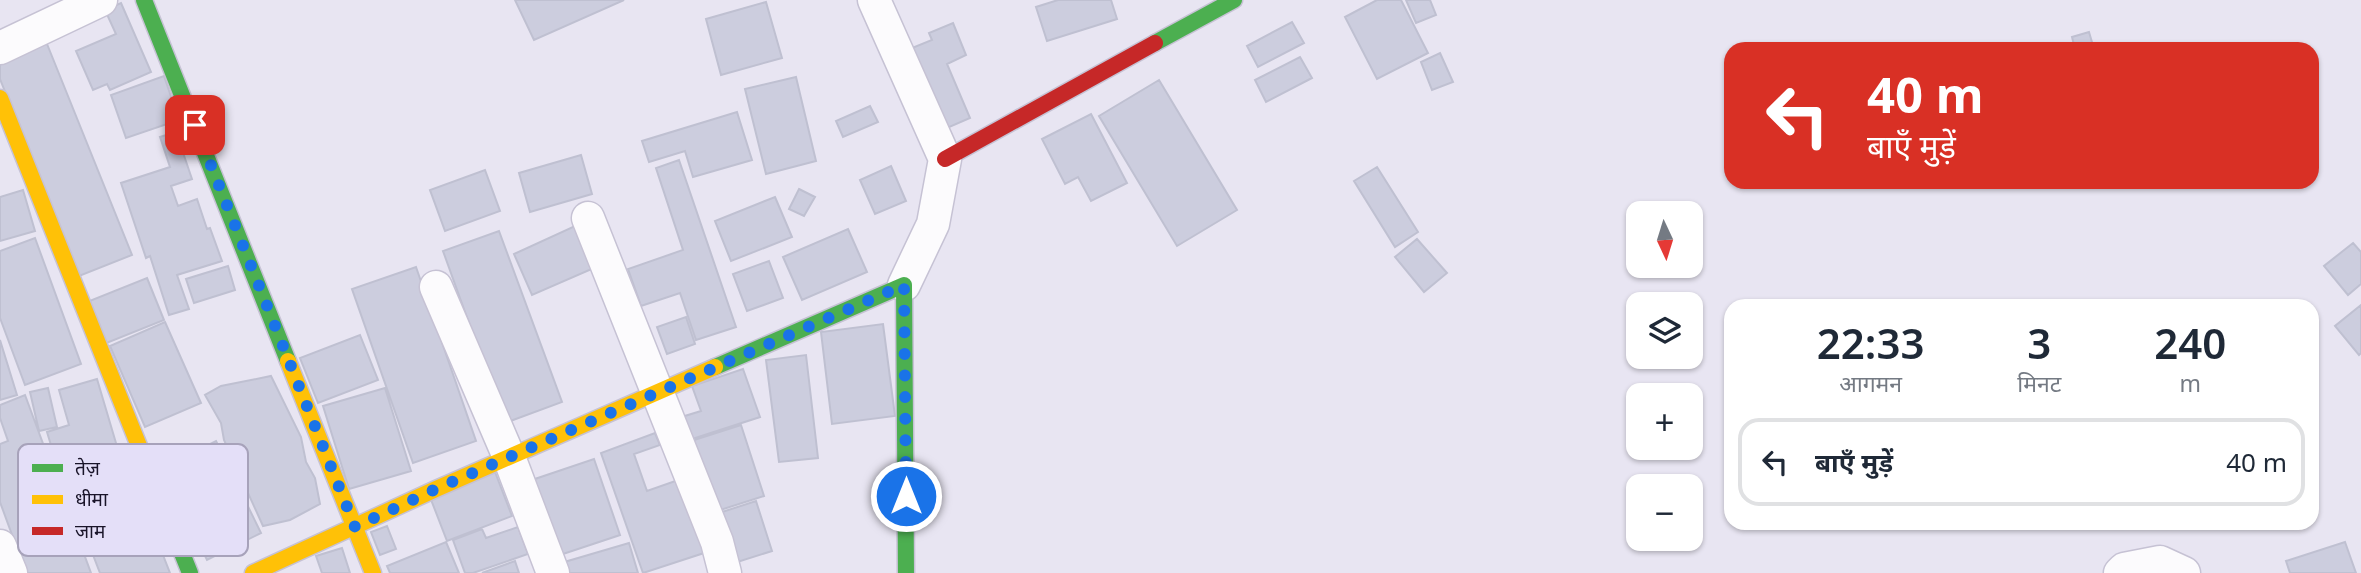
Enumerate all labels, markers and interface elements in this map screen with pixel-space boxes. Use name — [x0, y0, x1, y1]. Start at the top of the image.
text: 40 m — [1867, 61, 1984, 127]
icon: left — [1752, 70, 1843, 161]
pin — [165, 95, 225, 155]
icon: arrive — [176, 106, 214, 144]
text: बाएँ मुड़ें — [1867, 124, 1956, 167]
north arrow — [1626, 201, 1703, 278]
map controls — [1626, 201, 1703, 551]
button: layers — [1626, 292, 1703, 369]
text: 22:33 — [1817, 314, 1924, 371]
text: 3 — [2027, 314, 2051, 371]
text: 240 — [2154, 314, 2226, 371]
text: आगमन — [1839, 367, 1902, 399]
text: मिनट — [2017, 367, 2061, 399]
text: m — [2179, 367, 2201, 399]
button: + — [1626, 383, 1703, 460]
icon: left — [1756, 443, 1794, 481]
legend — [18, 444, 248, 556]
text: बाएँ मुड़ें — [1815, 444, 1893, 480]
text: 40 m — [2226, 444, 2287, 480]
text: तेज़ — [75, 455, 101, 481]
position arrow — [869, 459, 943, 533]
button: − — [1626, 474, 1703, 551]
text: धीमा — [75, 486, 109, 512]
text: जाम — [75, 518, 106, 544]

